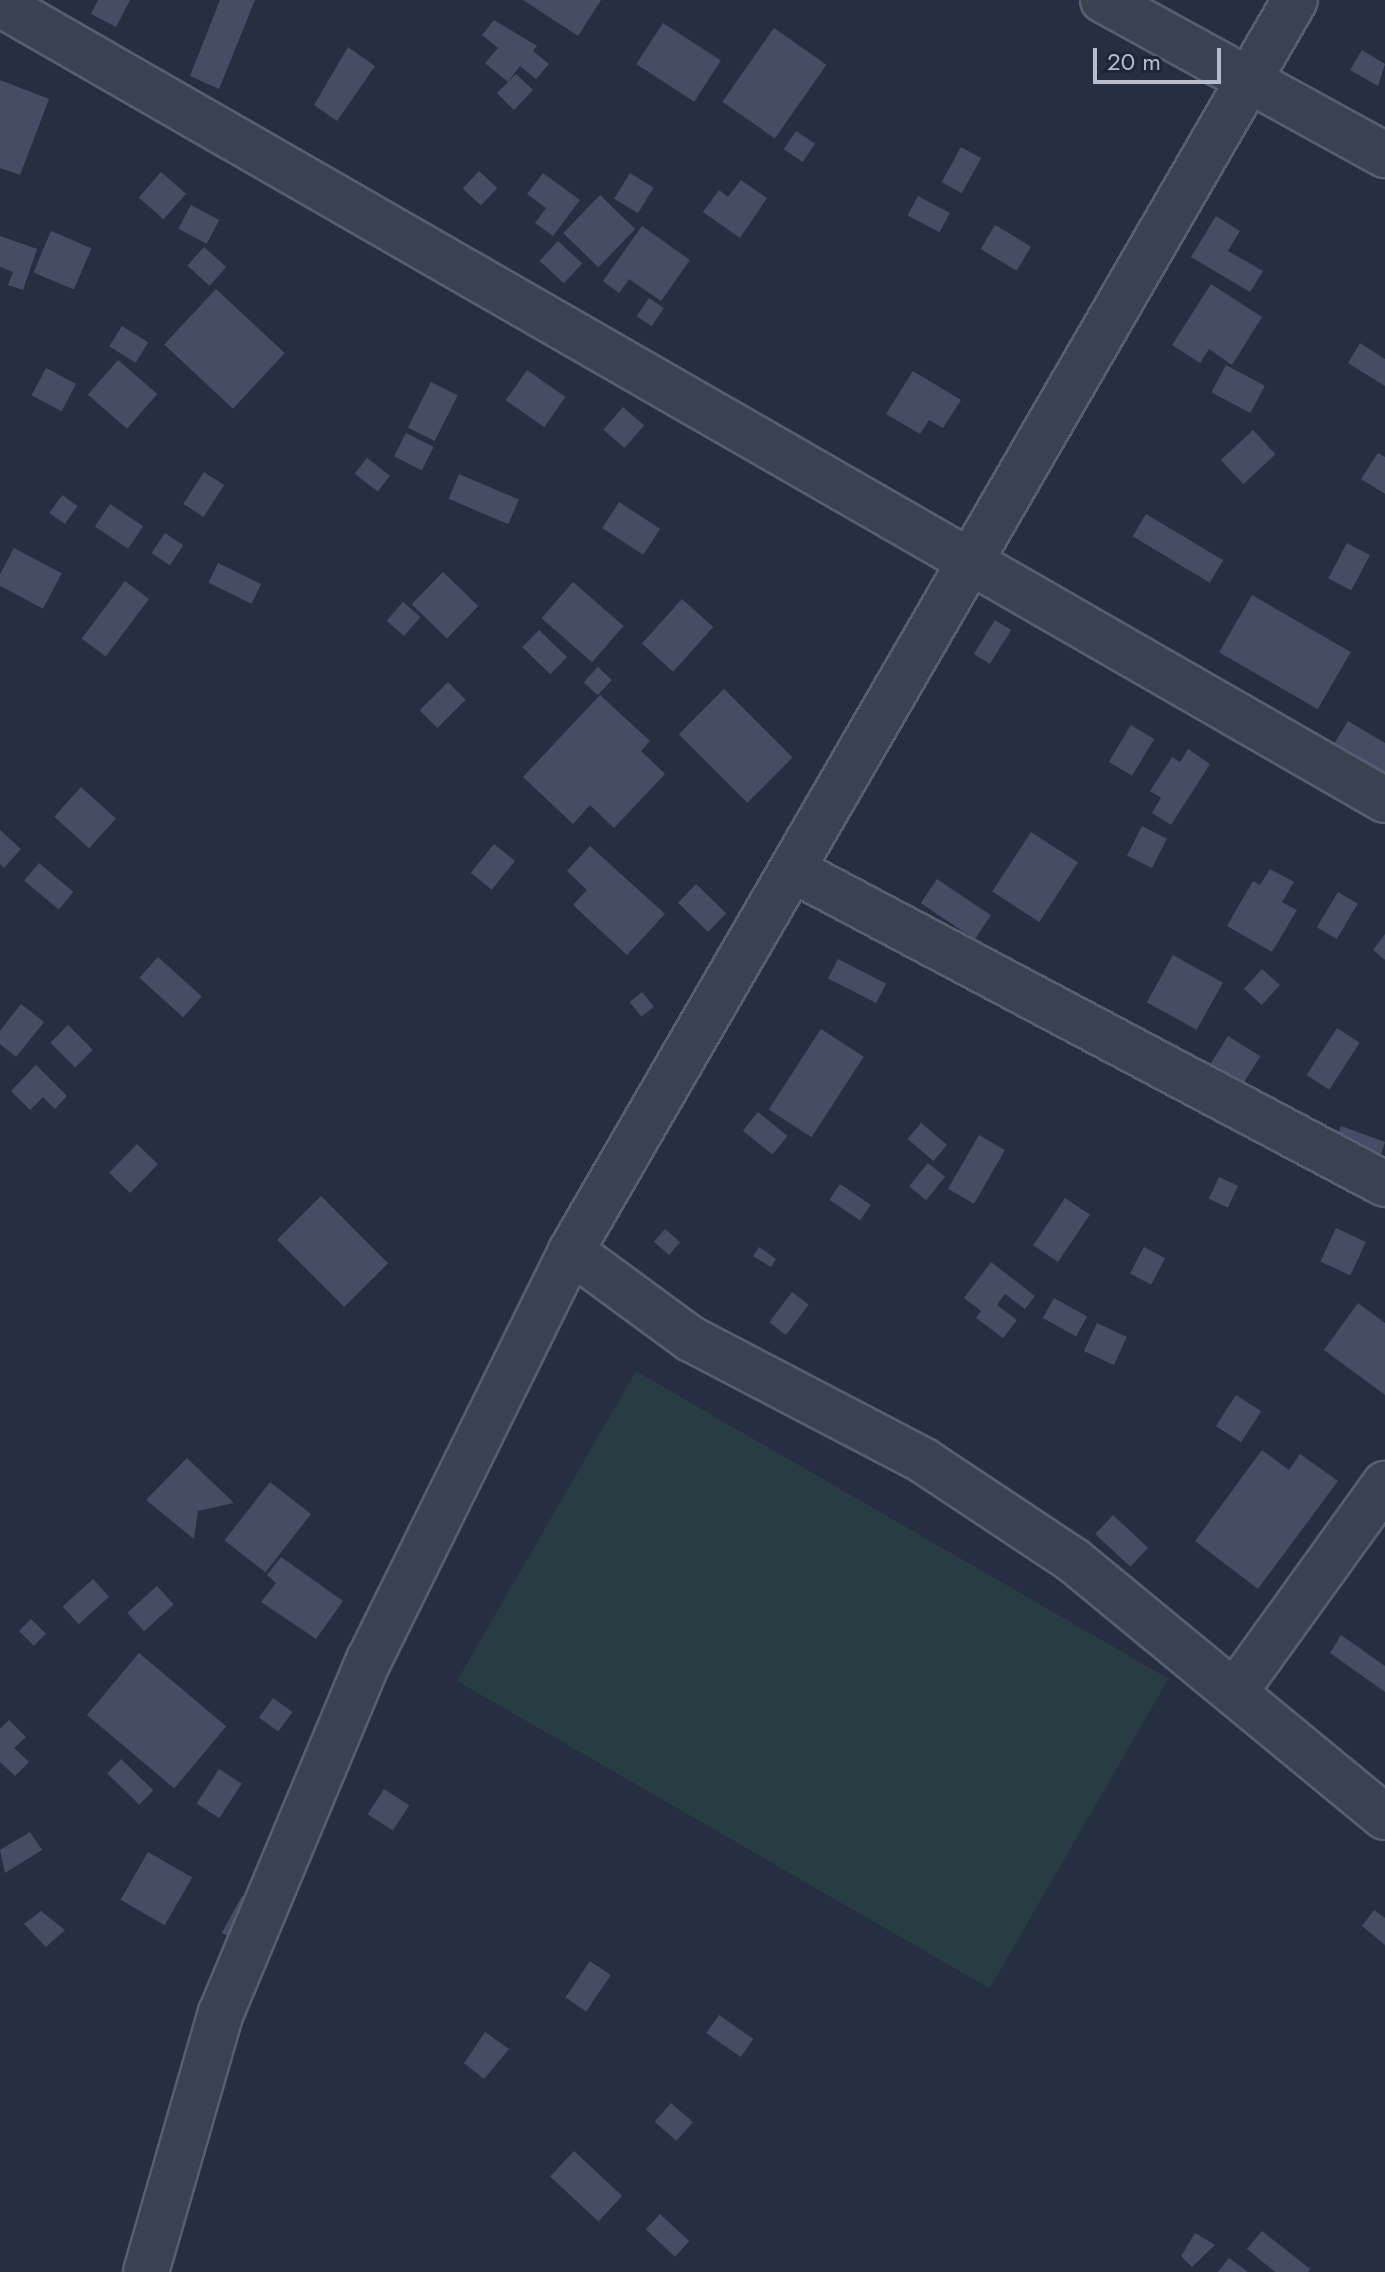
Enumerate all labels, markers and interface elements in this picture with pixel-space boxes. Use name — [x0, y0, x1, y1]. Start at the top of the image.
scale bar — [1097, 32, 1225, 82]
text: 20 m — [1107, 44, 1161, 79]

